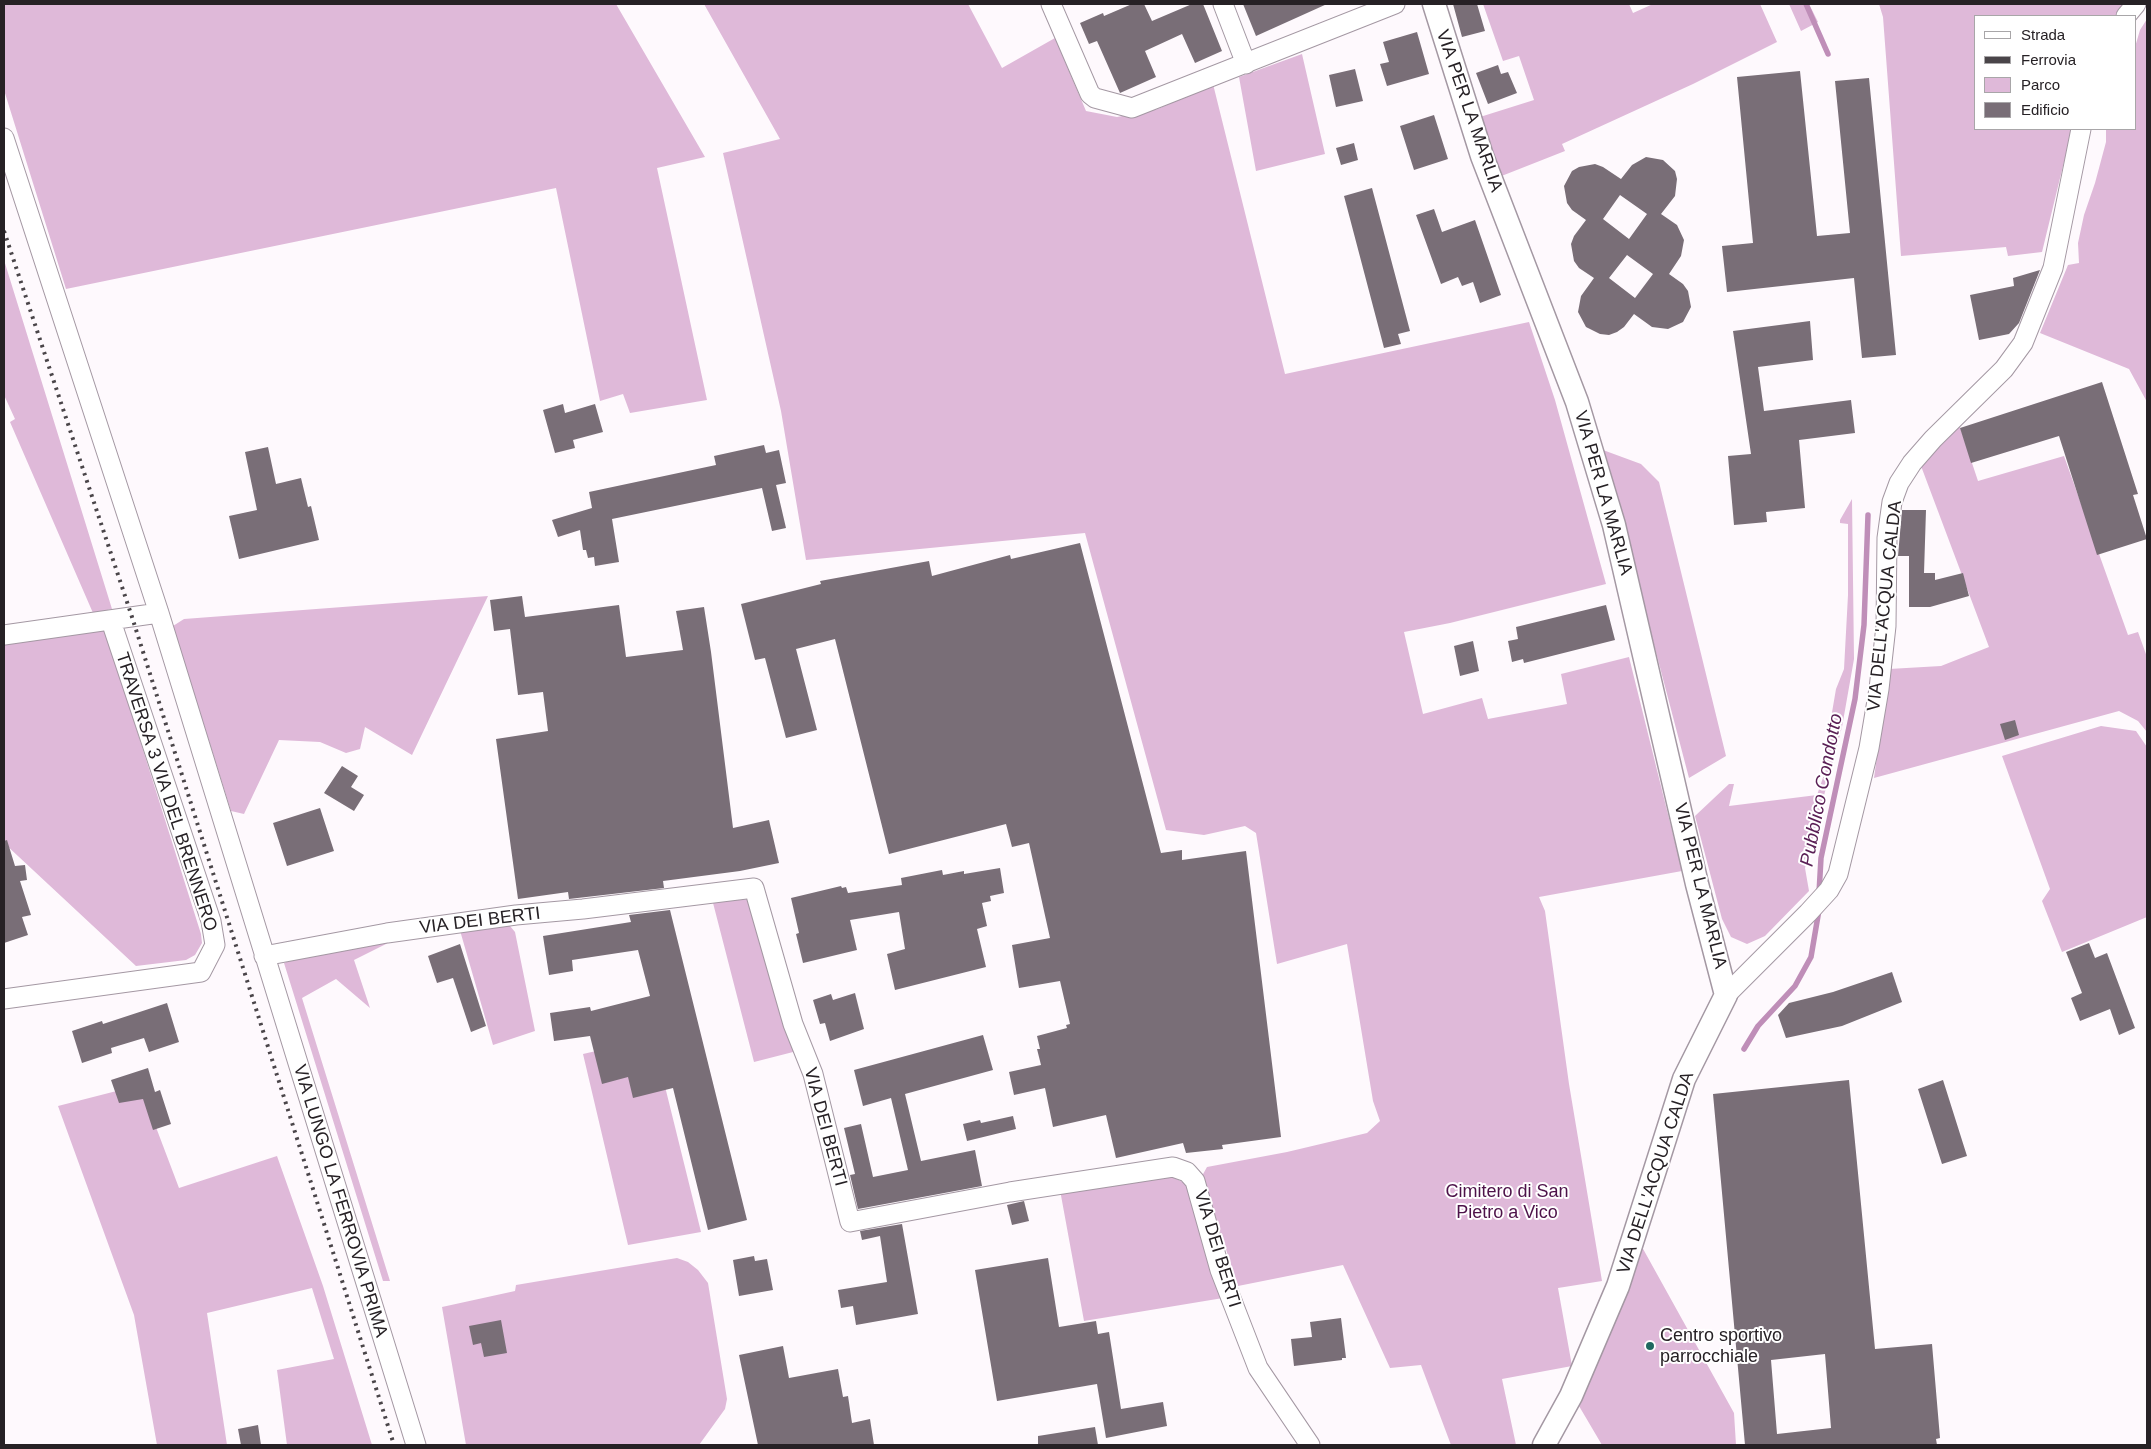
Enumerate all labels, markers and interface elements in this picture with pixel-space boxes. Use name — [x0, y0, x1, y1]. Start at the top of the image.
legend — [1974, 15, 2136, 130]
text: Strada — [2021, 26, 2065, 43]
street label: VIA PER LA MARLIA — [1431, 27, 1507, 195]
text: Ferrovia — [2021, 51, 2076, 68]
text: Parco — [2021, 76, 2060, 93]
text: Edificio — [2021, 101, 2069, 118]
street label: VIA PER LA MARLIA — [1569, 408, 1637, 578]
street label: VIA DELL'ACQUA CALDA — [1863, 500, 1907, 712]
street label: TRAVERSA 3 VIA DEL BRENNERO — [111, 650, 221, 934]
water label: Pubblico Condotto — [1796, 712, 1848, 868]
street label: VIA PER LA MARLIA — [1669, 801, 1731, 971]
street label: VIA DEI BERTI — [418, 903, 542, 939]
street label: VIA LUNGO LA FERROVIA PRIMA — [288, 1062, 392, 1340]
street label: VIA DEI BERTI — [799, 1065, 851, 1189]
street label: VIA DELL'ACQUA CALDA — [1613, 1069, 1699, 1277]
park label: Cimitero di San Pietro a Vico — [1445, 1181, 1569, 1224]
street label: VIA DEI BERTI — [1189, 1188, 1245, 1310]
place label: Centro sportivo parrocchiale — [1660, 1325, 1782, 1368]
marker: Centro sportivo parrocchiale — [1644, 1340, 1656, 1352]

